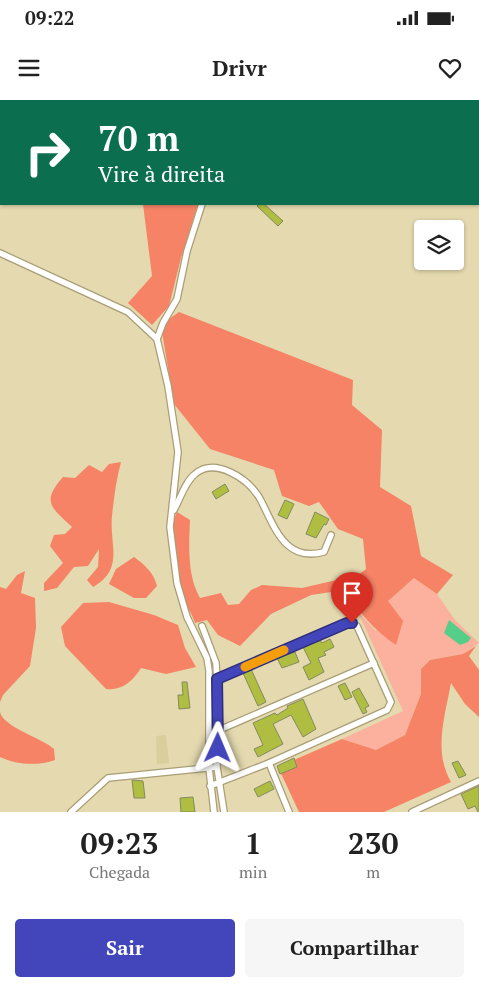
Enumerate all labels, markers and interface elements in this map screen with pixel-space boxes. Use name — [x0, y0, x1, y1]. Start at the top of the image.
text: 09:22 — [25, 5, 74, 30]
text: Drivr — [212, 53, 267, 82]
icon: menu — [15, 54, 43, 82]
icon: heart — [436, 54, 464, 82]
text: 70 m — [98, 115, 179, 161]
icon: right — [15, 120, 80, 185]
text: Vire à direita — [98, 159, 225, 188]
map controls — [414, 220, 464, 270]
button: layers — [414, 220, 464, 270]
pin — [331, 572, 373, 623]
icon: arrive — [338, 579, 366, 607]
position arrow — [191, 721, 243, 773]
text: 09:23 — [80, 823, 159, 863]
text: 1 — [245, 823, 262, 863]
text: 230 — [348, 823, 399, 863]
text: Chegada — [89, 861, 150, 883]
text: min — [239, 861, 267, 883]
text: m — [366, 861, 380, 883]
button: Sair — [15, 919, 235, 977]
button: Compartilhar — [245, 919, 464, 977]

